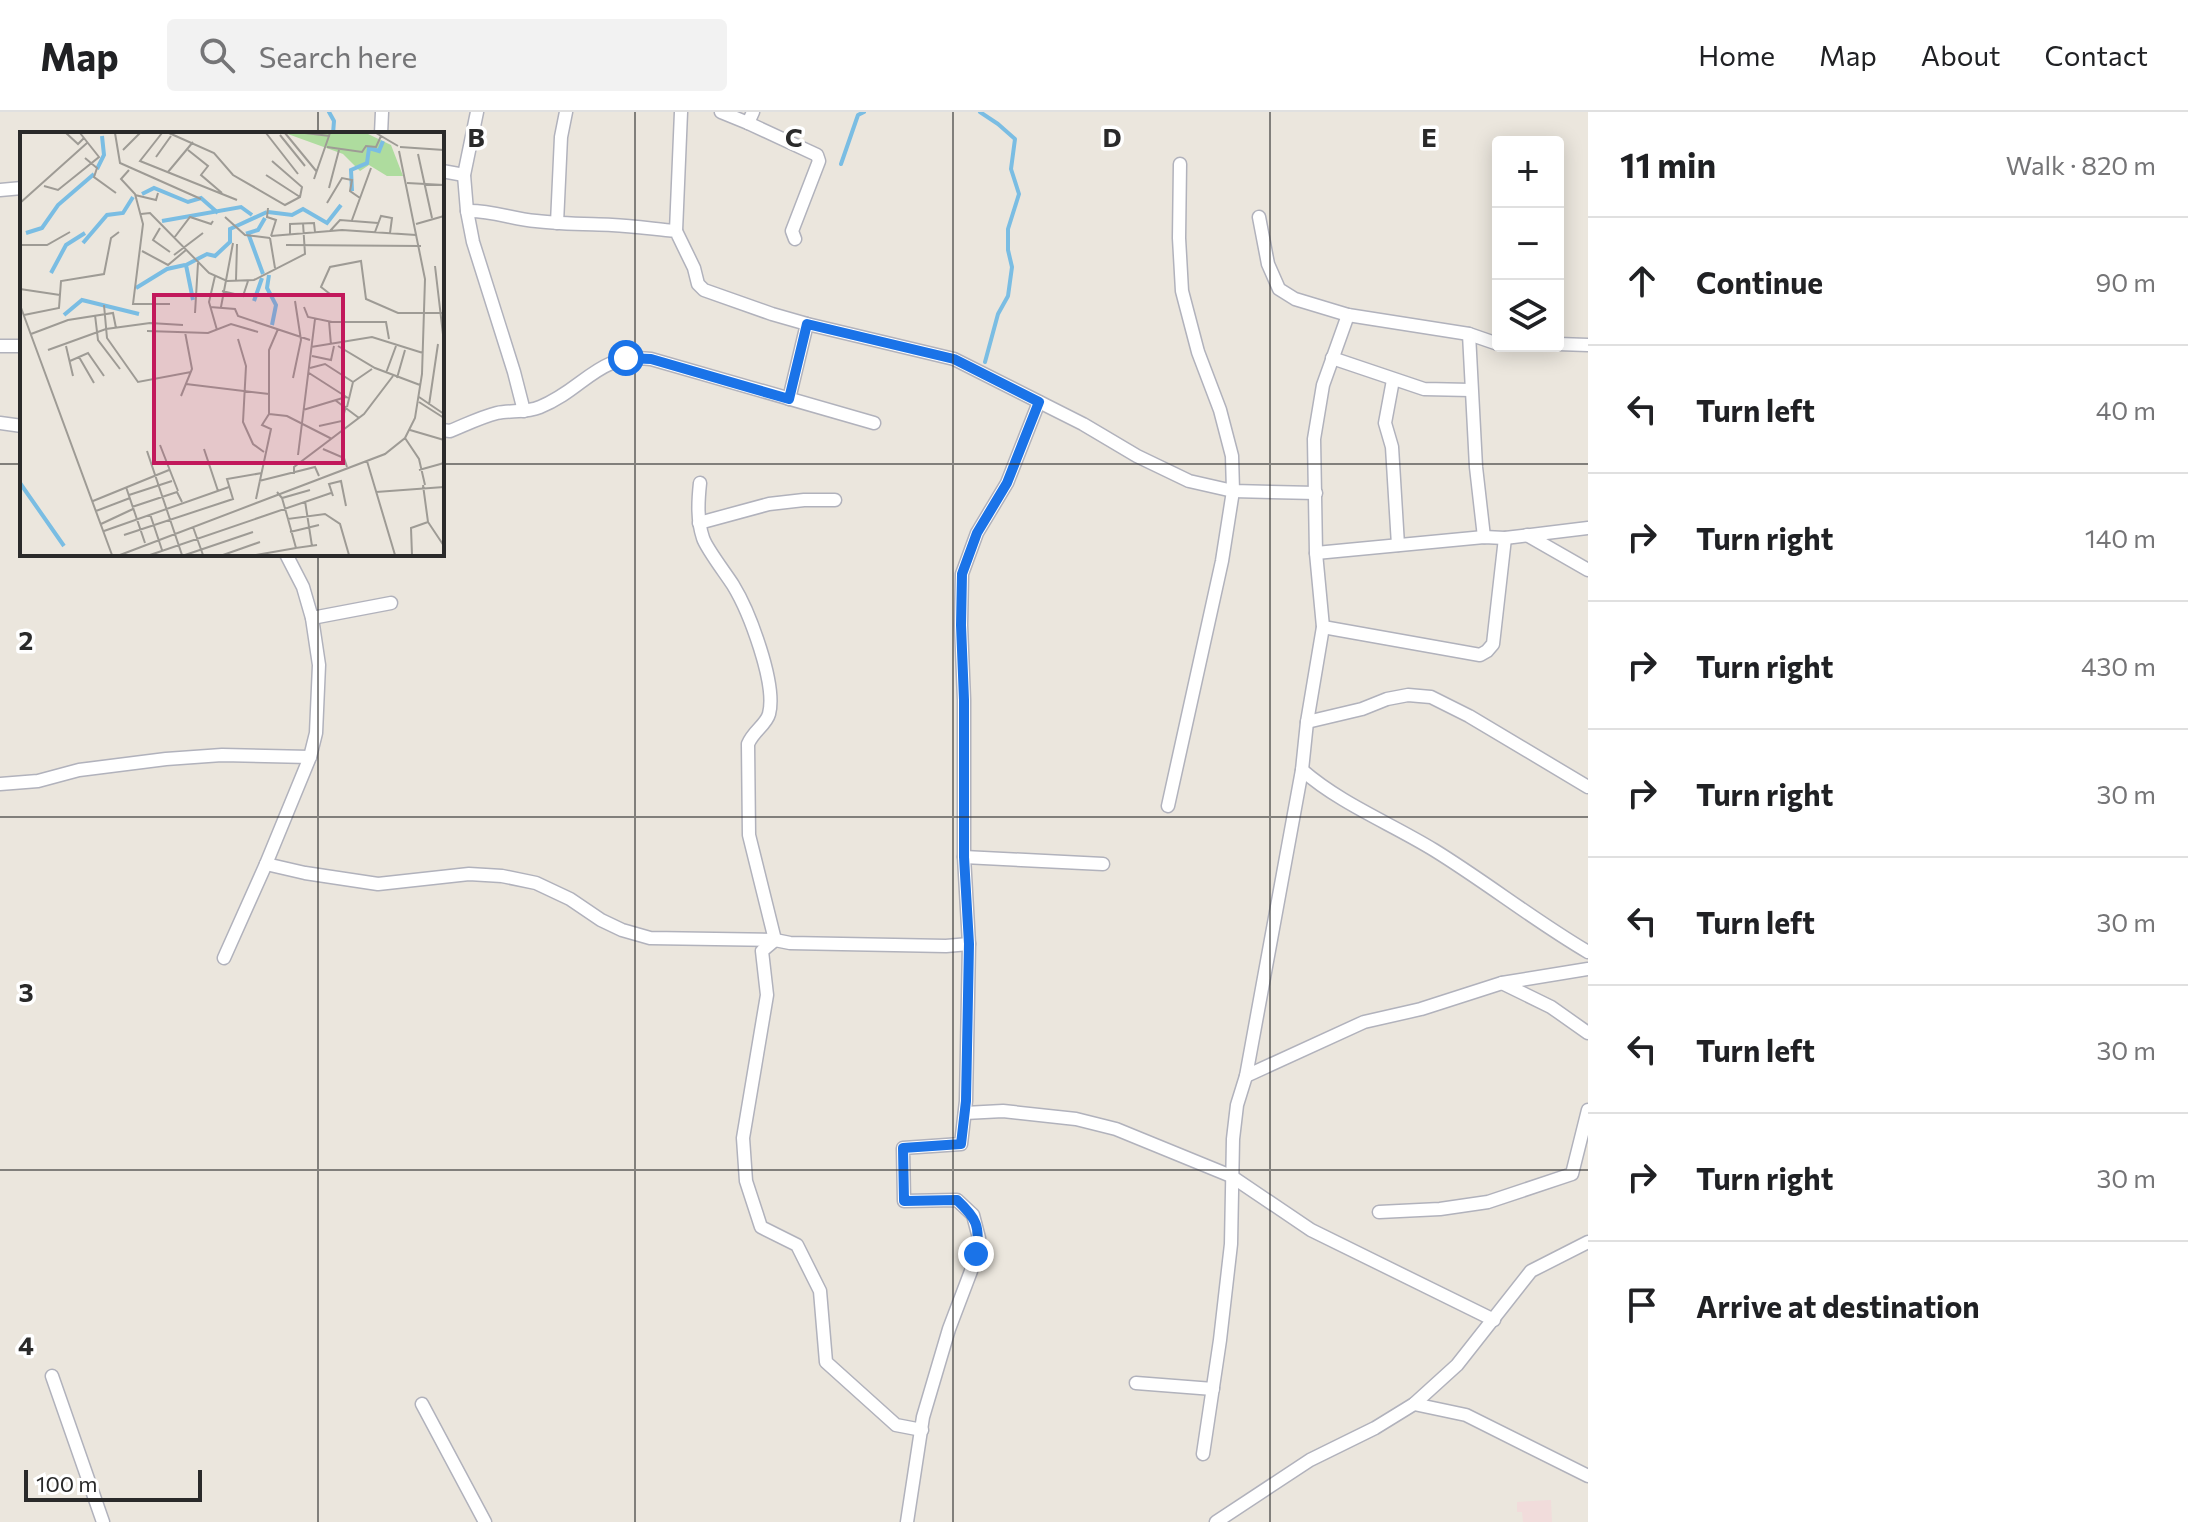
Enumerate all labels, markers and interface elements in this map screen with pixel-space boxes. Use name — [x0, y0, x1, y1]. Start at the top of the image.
search box — [167, 19, 727, 91]
text: Map — [40, 32, 119, 79]
icon: search — [195, 33, 239, 77]
text: Search here — [259, 37, 417, 74]
text: Home — [1698, 38, 1775, 72]
text: Map — [1819, 38, 1877, 72]
text: About — [1921, 38, 2001, 72]
text: Contact — [2045, 38, 2148, 72]
text: B — [467, 121, 485, 152]
text: C — [785, 121, 803, 152]
text: D — [1102, 121, 1122, 152]
text: E — [1421, 121, 1437, 152]
inset map — [20, 132, 444, 556]
map controls — [1492, 136, 1564, 352]
button: + — [1492, 136, 1564, 208]
text: 11 min — [1620, 143, 1716, 185]
text: Walk · 820 m — [2006, 149, 2156, 180]
button: − — [1492, 208, 1564, 280]
icon: ahead — [1620, 259, 1664, 303]
text: Continue — [1696, 263, 1823, 300]
text: 90 m — [2096, 266, 2156, 297]
button: layers — [1492, 280, 1564, 352]
route start — [608, 340, 644, 376]
icon: left — [1620, 387, 1664, 431]
text: Turn left — [1696, 391, 1815, 428]
text: 40 m — [2096, 394, 2156, 425]
icon: right — [1620, 515, 1664, 559]
text: Turn right — [1696, 519, 1833, 556]
text: 140 m — [2085, 522, 2156, 553]
text: 2 — [19, 624, 33, 655]
icon: right — [1620, 643, 1664, 687]
text: Turn right — [1696, 647, 1833, 684]
text: 430 m — [2081, 650, 2156, 681]
icon: right — [1620, 771, 1664, 815]
text: Turn right — [1696, 775, 1833, 812]
text: 30 m — [2097, 778, 2156, 809]
icon: left — [1620, 899, 1664, 943]
text: Turn left — [1696, 903, 1815, 940]
text: 30 m — [2097, 906, 2156, 937]
text: 3 — [18, 976, 34, 1007]
icon: left — [1620, 1027, 1664, 1071]
text: Turn left — [1696, 1031, 1815, 1068]
text: 30 m — [2097, 1034, 2156, 1065]
icon: right — [1620, 1155, 1664, 1199]
text: Turn right — [1696, 1159, 1833, 1196]
text: 30 m — [2097, 1162, 2156, 1193]
route end — [958, 1236, 994, 1272]
icon: arrive — [1620, 1283, 1664, 1327]
text: Arrive at destination — [1696, 1287, 1980, 1324]
text: 4 — [18, 1329, 34, 1360]
scale bar — [24, 1466, 202, 1502]
text: 100 m — [36, 1470, 98, 1497]

